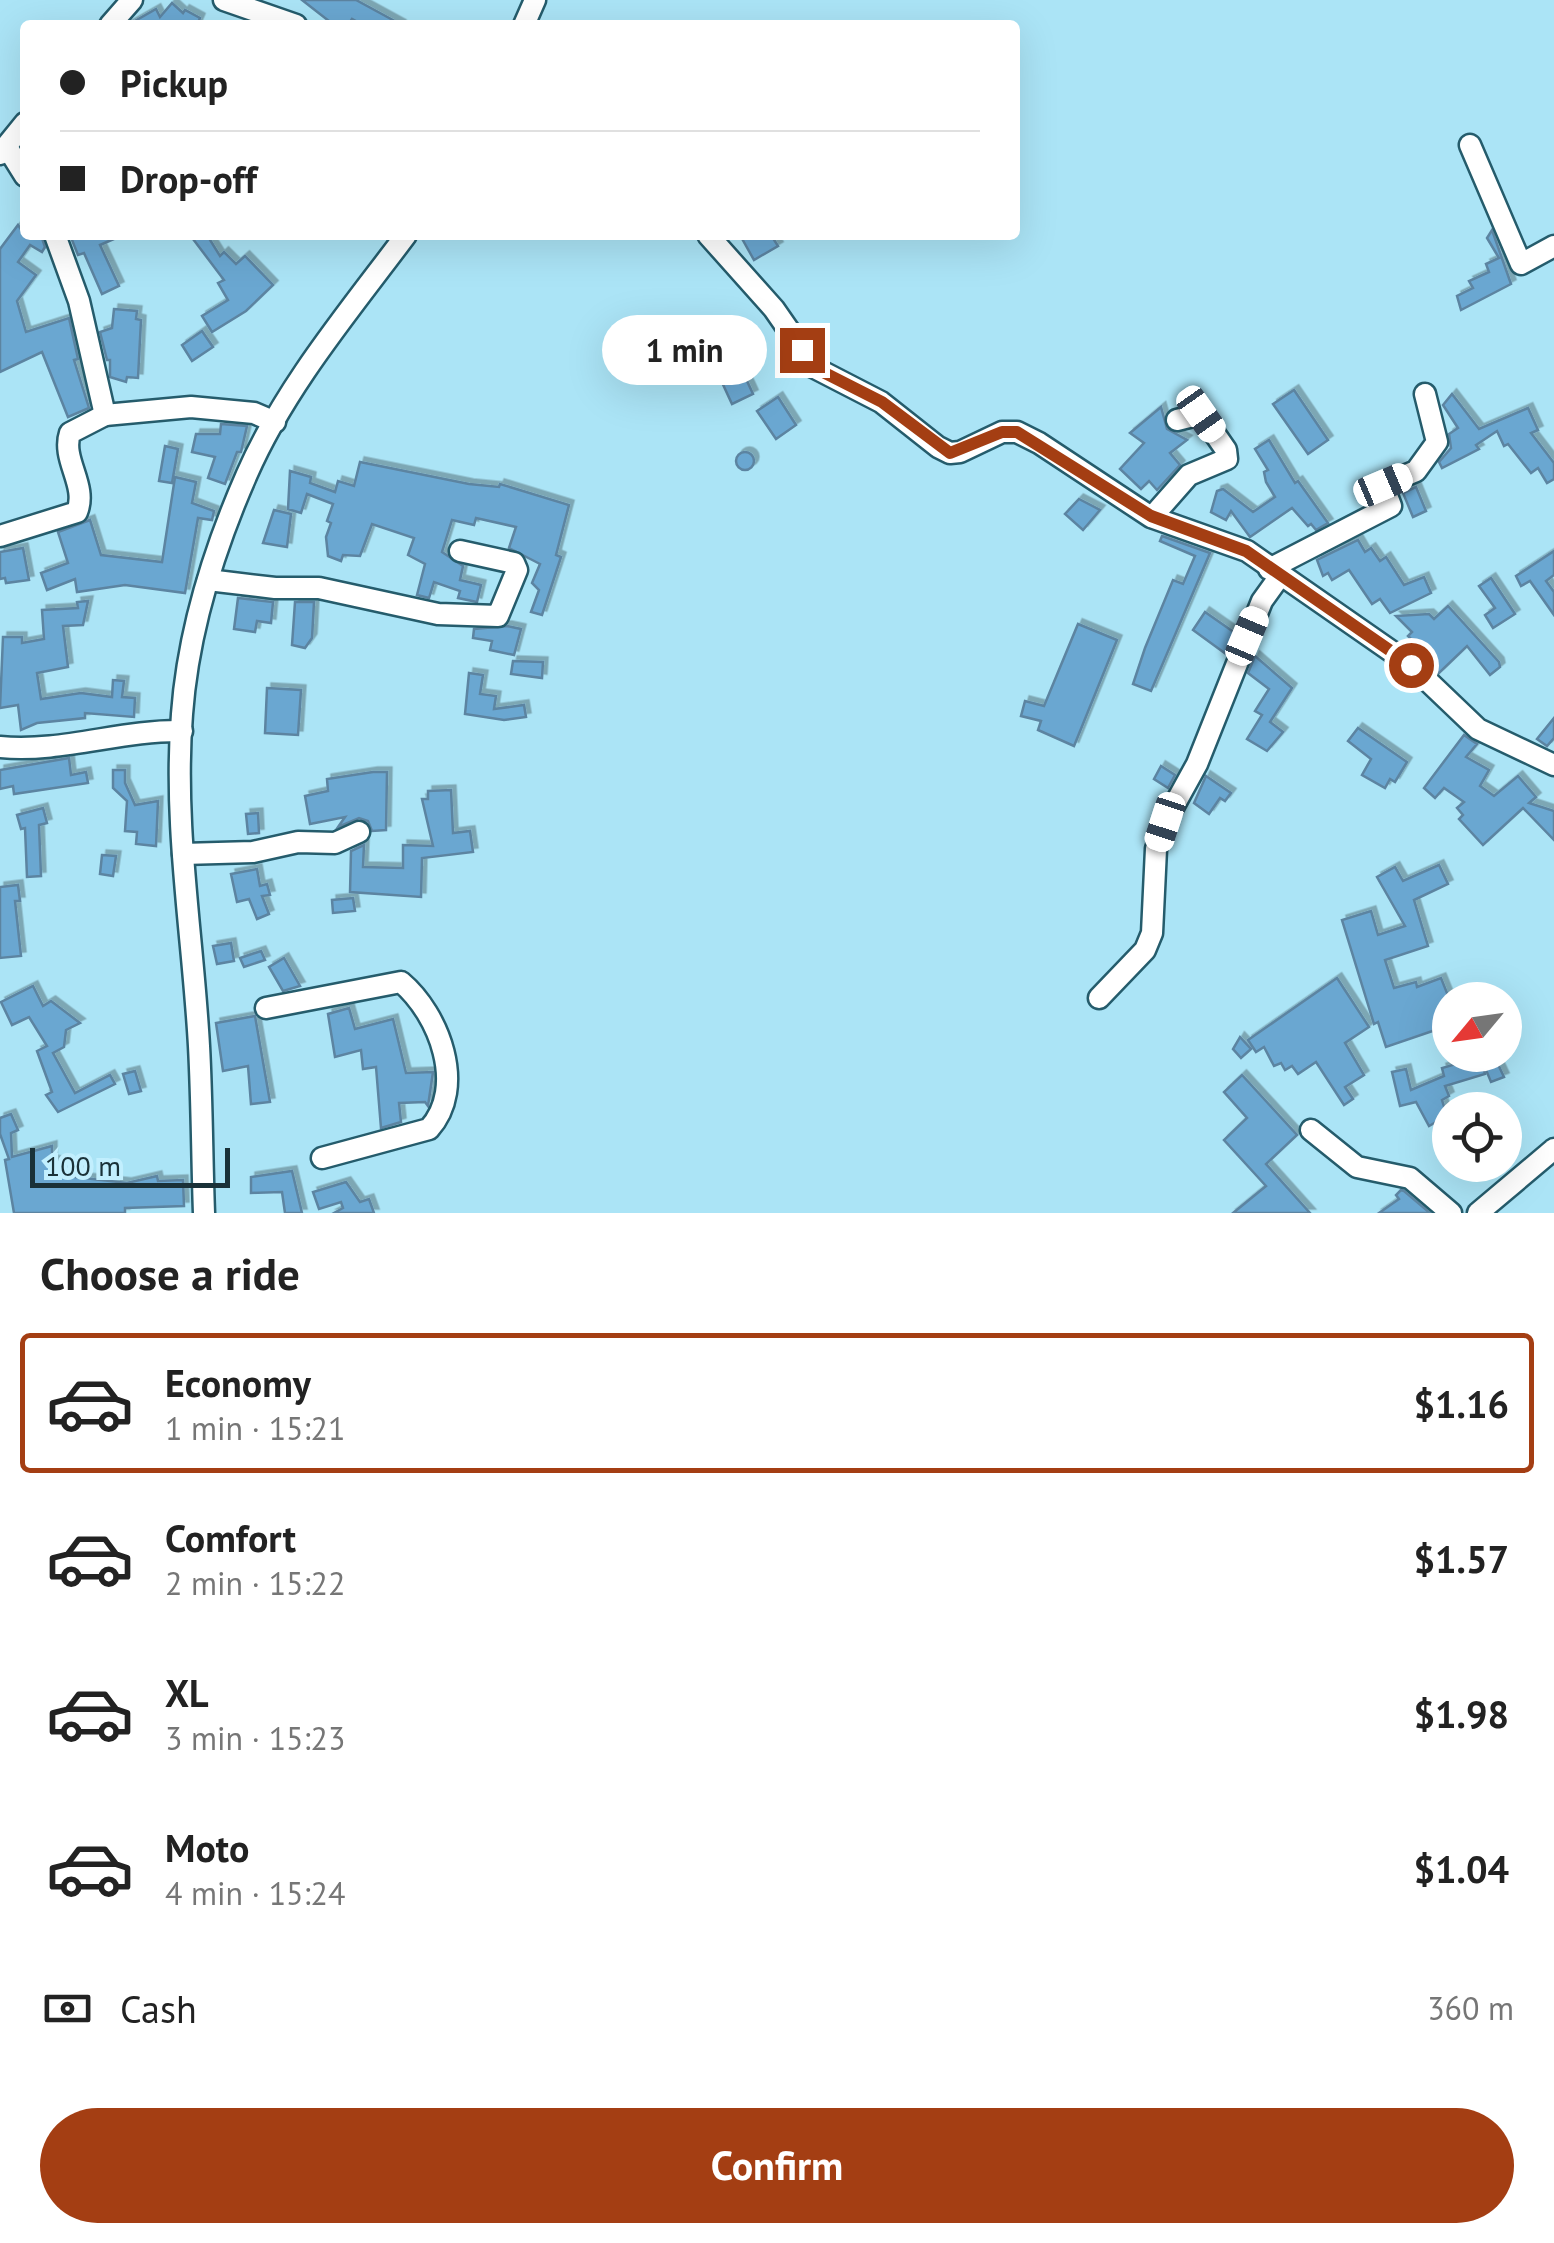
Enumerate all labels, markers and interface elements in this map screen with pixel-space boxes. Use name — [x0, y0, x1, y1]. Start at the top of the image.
text: Pickup — [120, 58, 228, 107]
text: Drop-off — [120, 154, 257, 203]
callout: 1 min — [602, 315, 767, 385]
route end — [780, 328, 825, 373]
text: 1 min — [645, 329, 724, 371]
car — [1172, 381, 1230, 447]
car — [1350, 459, 1416, 511]
car — [1221, 603, 1273, 669]
route start — [1389, 643, 1434, 688]
car — [1141, 789, 1189, 855]
north arrow — [1432, 982, 1522, 1072]
map controls — [1432, 982, 1522, 1182]
button: locate — [1432, 1092, 1522, 1182]
scale bar — [30, 1143, 230, 1188]
text: 100 m — [45, 1147, 121, 1184]
text: Choose a ride — [40, 1244, 300, 1302]
icon: car — [45, 1358, 135, 1448]
text: Economy — [165, 1358, 311, 1407]
text: $1.16 — [1413, 1379, 1509, 1428]
text: 1 min · 15:21 — [165, 1407, 345, 1449]
icon: car — [45, 1513, 135, 1603]
text: Comfort — [165, 1513, 296, 1562]
text: $1.57 — [1413, 1534, 1509, 1583]
text: 2 min · 15:22 — [165, 1562, 345, 1604]
icon: car — [45, 1668, 135, 1758]
text: XL — [165, 1668, 209, 1717]
text: $1.98 — [1413, 1689, 1509, 1738]
text: 3 min · 15:23 — [165, 1717, 345, 1759]
icon: car — [45, 1823, 135, 1913]
text: Moto — [165, 1823, 249, 1872]
text: $1.04 — [1413, 1844, 1509, 1893]
text: 4 min · 15:24 — [165, 1872, 345, 1914]
icon: cash — [40, 1981, 95, 2036]
text: Cash — [120, 1984, 197, 2033]
text: 360 m — [1427, 1987, 1514, 2029]
button: Confirm — [40, 2108, 1514, 2223]

